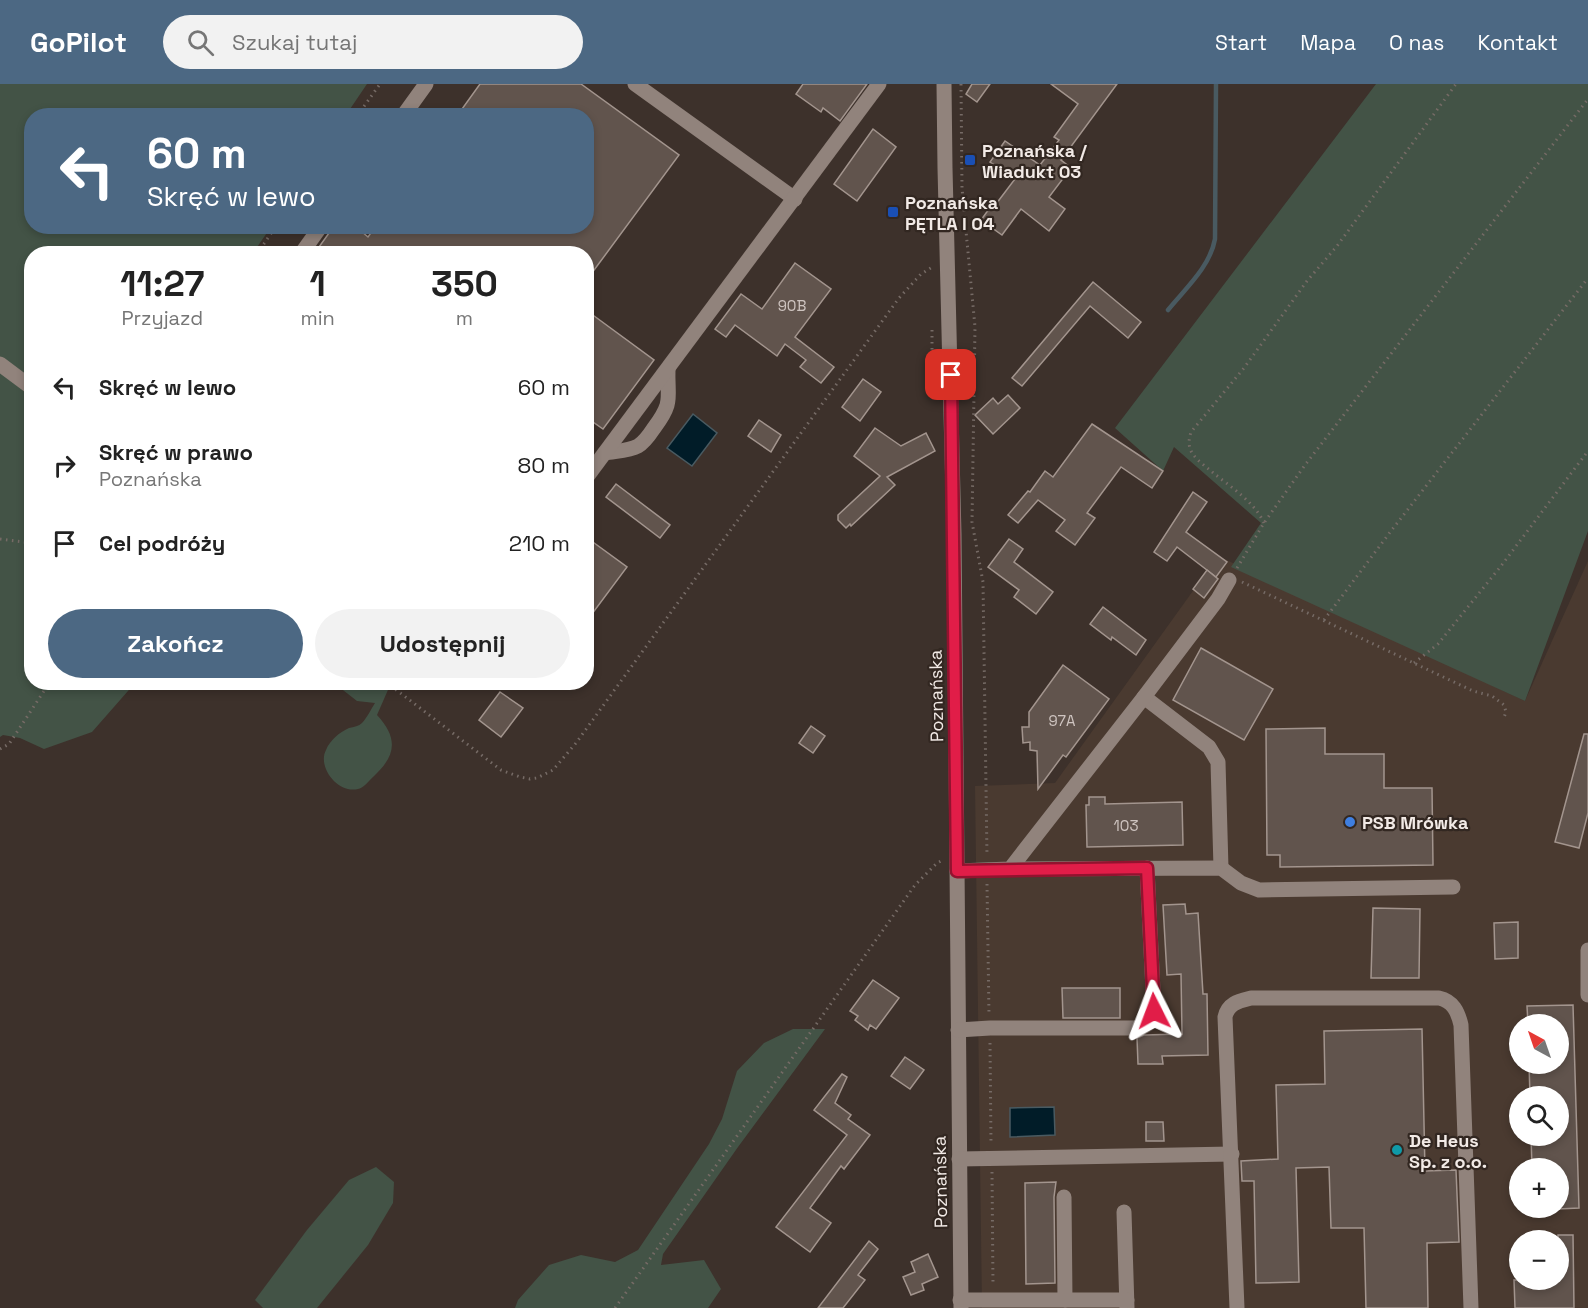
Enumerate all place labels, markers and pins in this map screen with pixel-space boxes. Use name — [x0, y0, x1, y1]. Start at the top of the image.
place label: Poznańska / Wiadukt 03 — [982, 139, 1088, 183]
marker: Poznańska / Wiadukt 03 — [963, 153, 977, 167]
place label: Poznańska PĘTLA I 04 — [905, 191, 999, 235]
marker: Poznańska PĘTLA I 04 — [886, 205, 900, 219]
pin — [925, 349, 976, 400]
place label: PSB Mrówka — [1362, 811, 1469, 834]
marker: PSB Mrówka — [1343, 815, 1357, 829]
place label: De Heus Sp. z o.o. — [1409, 1129, 1487, 1173]
marker: De Heus Sp. z o.o. — [1390, 1143, 1404, 1157]

